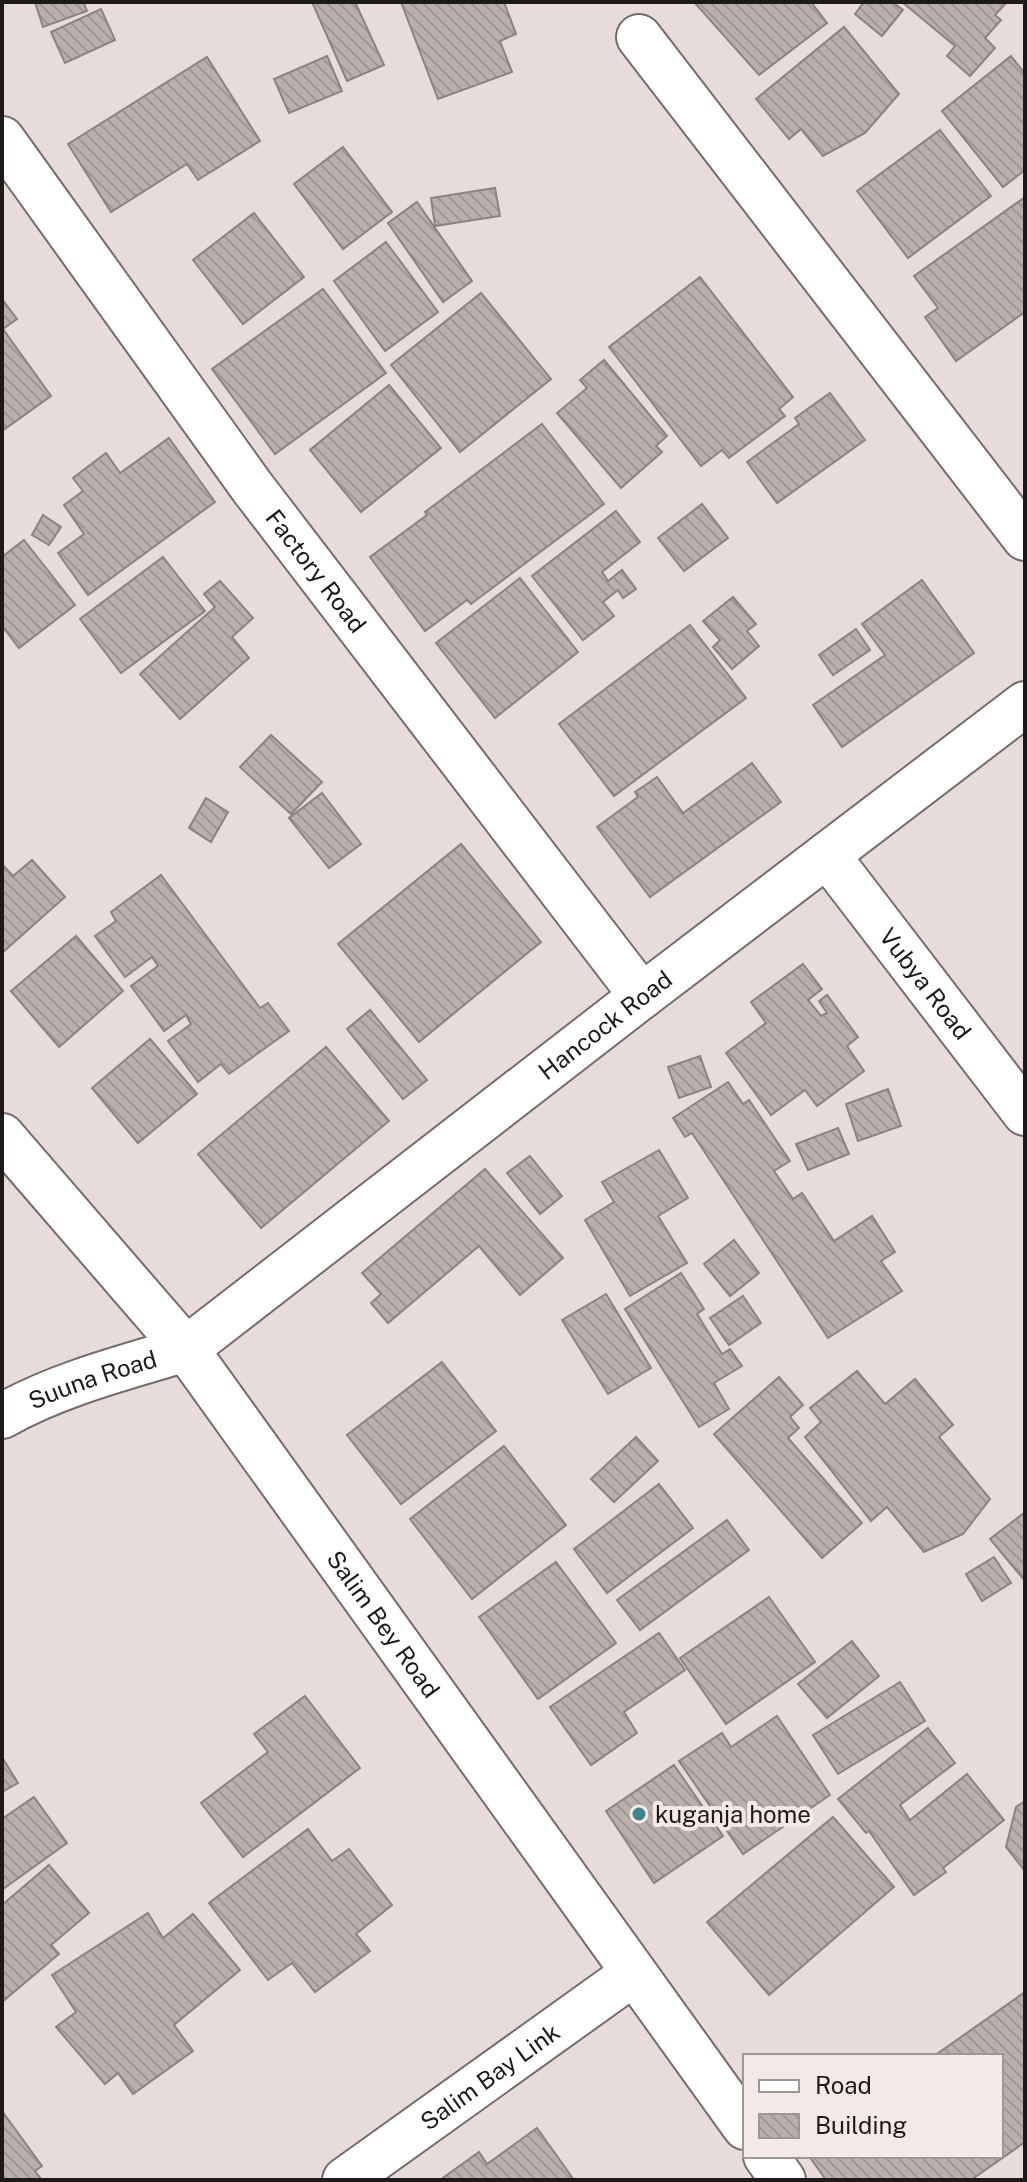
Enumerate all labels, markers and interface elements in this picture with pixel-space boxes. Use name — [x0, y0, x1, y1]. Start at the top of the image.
street label: Factory Road — [260, 504, 372, 638]
street label: Vubya Road — [874, 922, 977, 1045]
street label: Hancock Road — [533, 964, 677, 1085]
street label: Suuna Road — [24, 1344, 160, 1415]
street label: Salim Bey Road — [321, 1545, 446, 1703]
place label: kuganja home — [655, 1800, 811, 1828]
marker: kuganja home — [630, 1805, 648, 1823]
street label: Salim Bay Link — [415, 2017, 565, 2135]
legend — [743, 2054, 1003, 2158]
text: Road — [815, 2071, 872, 2099]
text: Building — [815, 2111, 907, 2139]

